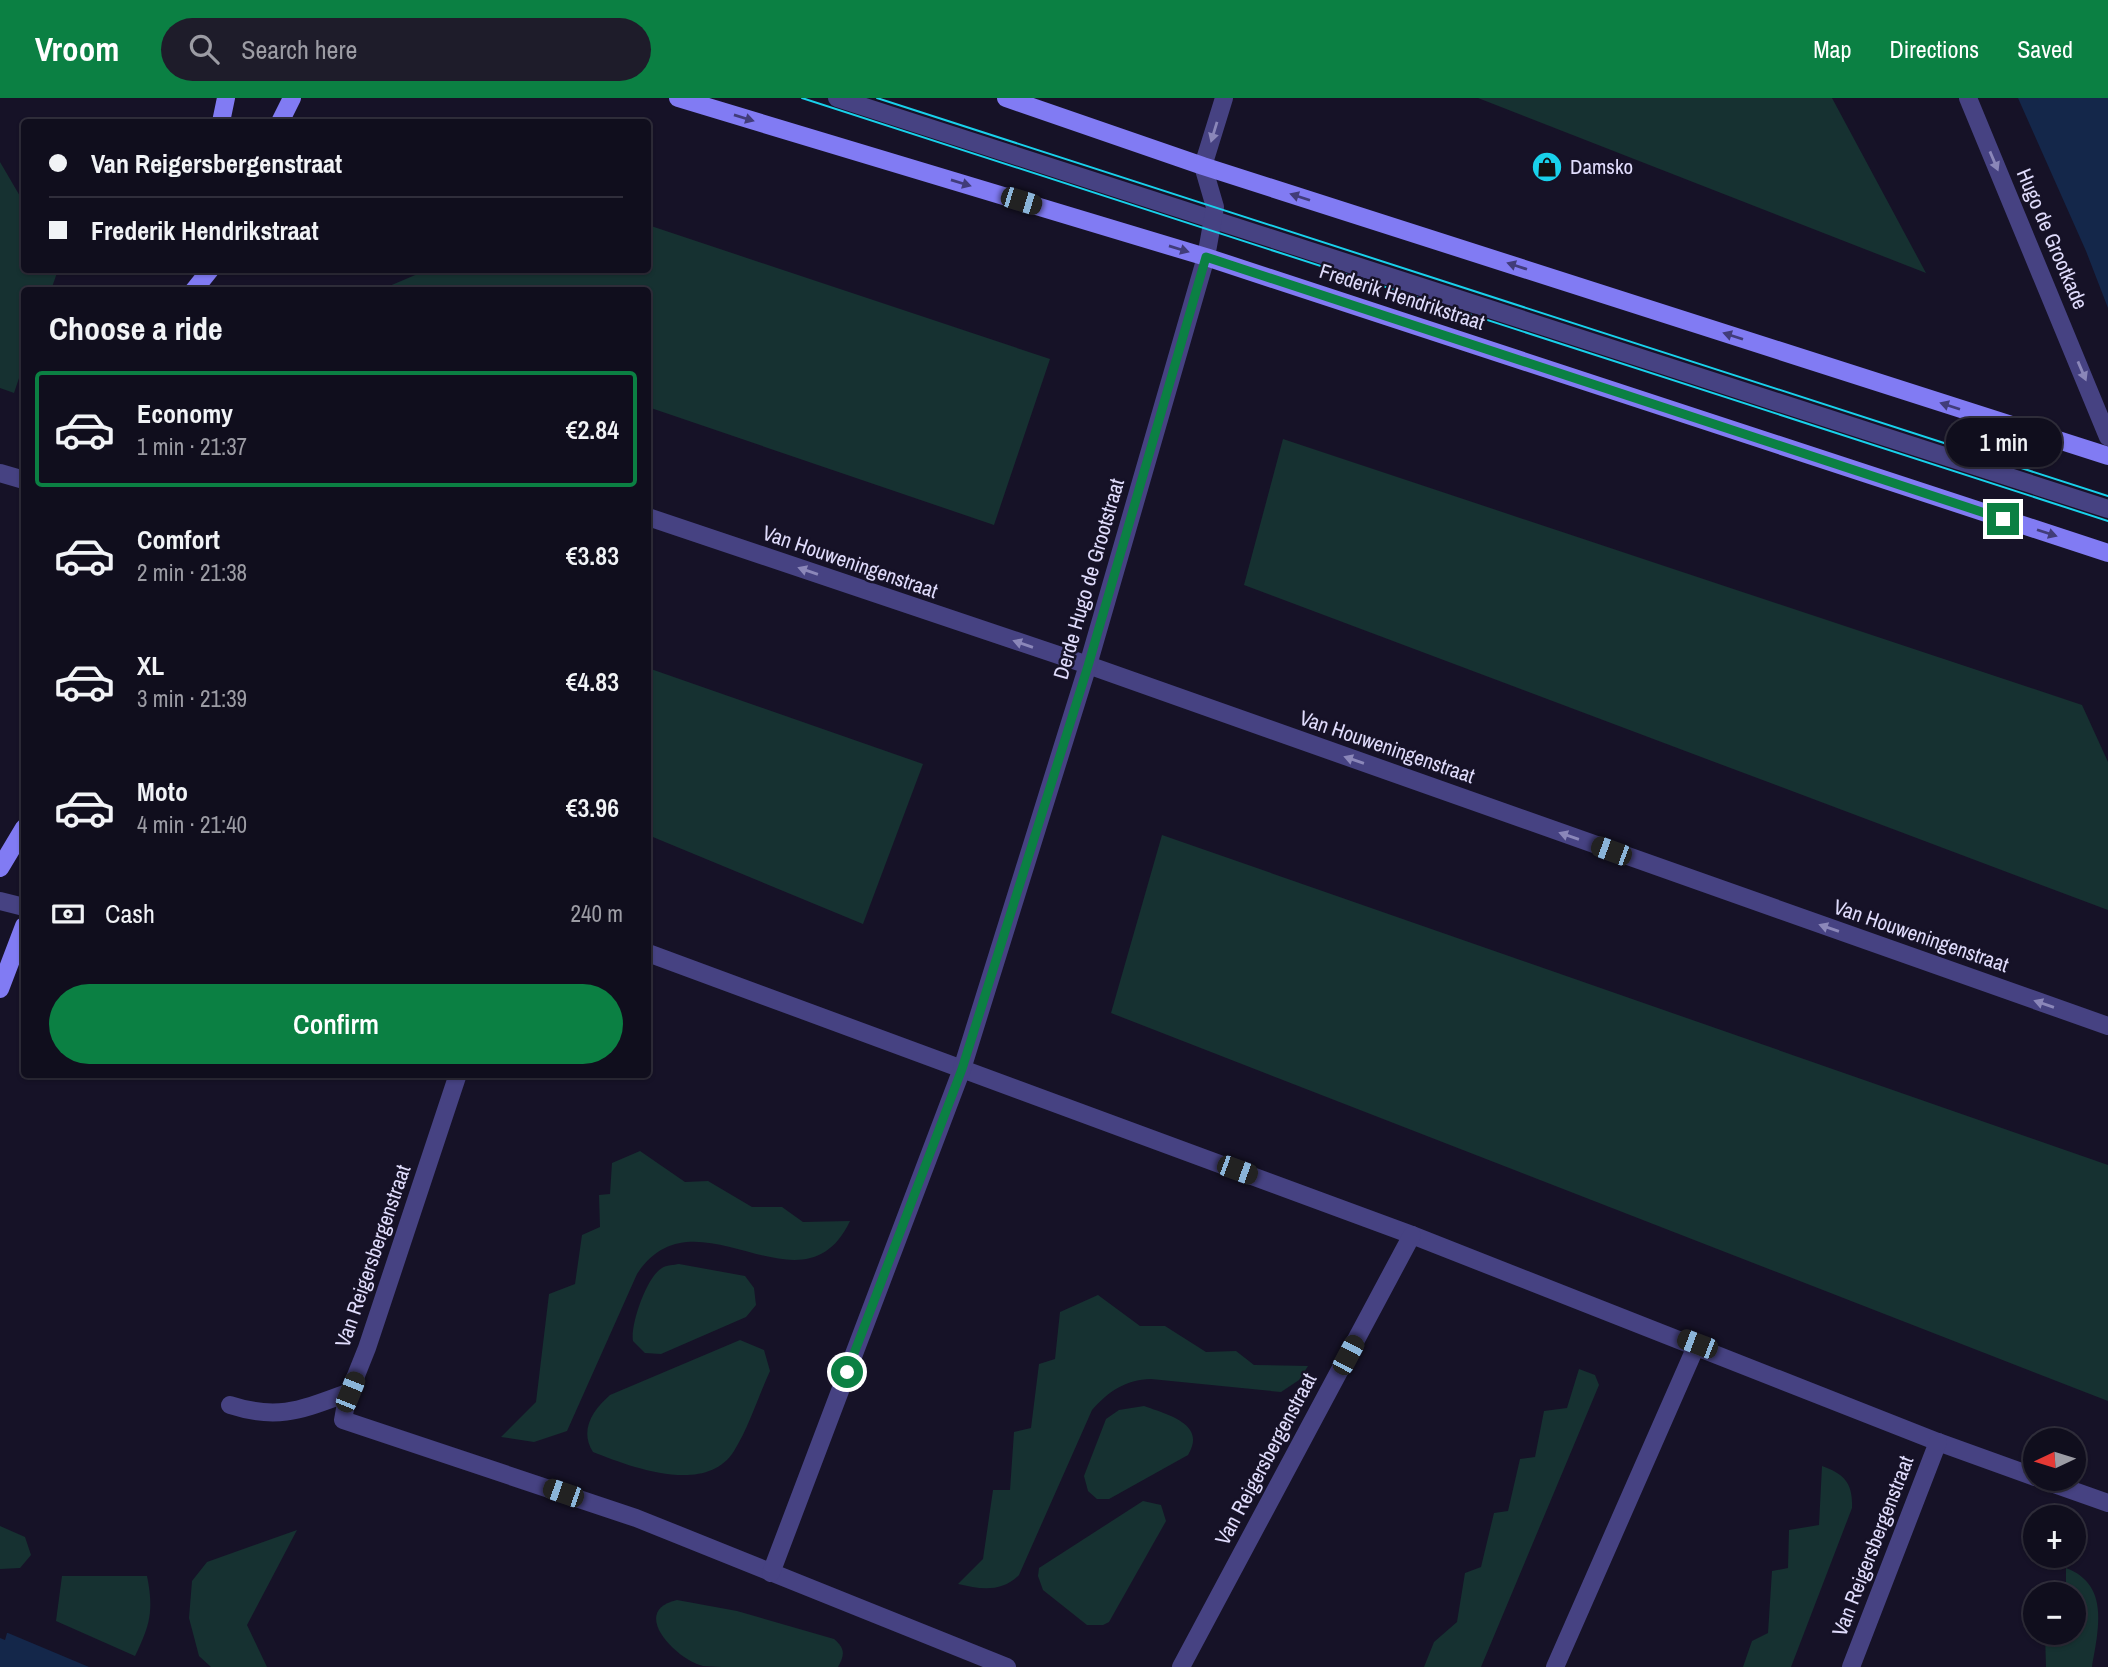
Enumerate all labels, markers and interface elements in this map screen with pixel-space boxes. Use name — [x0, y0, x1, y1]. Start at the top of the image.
search box — [161, 18, 651, 81]
text: Vroom — [35, 27, 119, 71]
icon: search — [185, 30, 223, 68]
text: Search here — [241, 32, 357, 67]
text: Map — [1813, 33, 1851, 65]
text: Directions — [1889, 33, 1979, 65]
text: Saved — [2017, 33, 2073, 65]
one-way arrow — [733, 113, 754, 123]
one-way arrow — [1208, 122, 1218, 143]
text: Van Reigersbergenstraat — [91, 146, 342, 181]
shop icon: Damsko — [1530, 150, 1564, 184]
one-way arrow — [1989, 151, 2000, 172]
place label: Damsko — [1570, 152, 1633, 181]
street label: Hugo de Grootkade — [2010, 164, 2095, 314]
one-way arrow — [951, 179, 972, 189]
car — [998, 185, 1045, 217]
one-way arrow — [1289, 191, 1310, 202]
text: Frederik Hendrikstraat — [91, 213, 319, 248]
one-way arrow — [1169, 244, 1190, 254]
street label: Frederik Hendrikstraat — [1316, 256, 1489, 337]
one-way arrow — [1506, 261, 1527, 271]
text: Choose a ride — [49, 307, 223, 350]
one-way arrow — [1722, 330, 1743, 341]
one-way arrow — [2077, 360, 2088, 381]
text: Economy — [137, 396, 233, 431]
icon: car — [53, 398, 116, 461]
one-way arrow — [1939, 400, 1960, 410]
text: €2.84 — [566, 412, 619, 447]
callout: 1 min — [1945, 418, 2061, 466]
text: 1 min — [1980, 427, 2028, 458]
text: 1 min · 21:37 — [137, 431, 247, 462]
street label: Derde Hugo de Grootstraat — [1046, 475, 1131, 683]
route end — [1987, 503, 2019, 535]
street label: Van Houweningenstraat — [759, 518, 942, 605]
text: Comfort — [137, 522, 220, 557]
icon: car — [53, 524, 116, 587]
one-way arrow — [2037, 528, 2058, 539]
text: €3.83 — [566, 538, 619, 573]
text: 2 min · 21:38 — [137, 557, 247, 588]
one-way arrow — [797, 565, 818, 576]
one-way arrow — [1013, 638, 1034, 649]
text: XL — [137, 648, 164, 683]
icon: car — [53, 650, 116, 713]
text: €4.83 — [566, 664, 619, 699]
text: 3 min · 21:39 — [137, 683, 247, 714]
street label: Van Houweningenstraat — [1296, 703, 1479, 790]
one-way arrow — [1344, 754, 1365, 765]
text: Moto — [137, 774, 188, 809]
icon: car — [53, 776, 116, 839]
text: €3.96 — [566, 790, 619, 825]
text: 4 min · 21:40 — [137, 809, 247, 840]
one-way arrow — [1558, 830, 1579, 841]
car — [1588, 834, 1635, 868]
street label: Van Houweningenstraat — [1830, 892, 2013, 979]
icon: cash — [49, 895, 87, 933]
text: Cash — [105, 896, 155, 931]
text: 240 m — [571, 898, 623, 929]
one-way arrow — [1819, 922, 1840, 933]
button: Confirm — [49, 984, 623, 1064]
one-way arrow — [2033, 998, 2054, 1009]
car — [1214, 1153, 1261, 1187]
street label: Van Reigersbergenstraat — [328, 1161, 417, 1351]
car — [1674, 1327, 1721, 1361]
car — [1329, 1332, 1368, 1378]
route start — [831, 1356, 863, 1388]
street label: Van Reigersbergenstraat — [1208, 1367, 1323, 1550]
car — [333, 1369, 368, 1415]
north arrow — [2023, 1428, 2086, 1491]
map controls — [2023, 1428, 2086, 1645]
street label: Van Reigersbergenstraat — [1825, 1451, 1920, 1640]
car — [540, 1476, 587, 1510]
button: + — [2023, 1505, 2086, 1568]
button: − — [2023, 1582, 2086, 1645]

